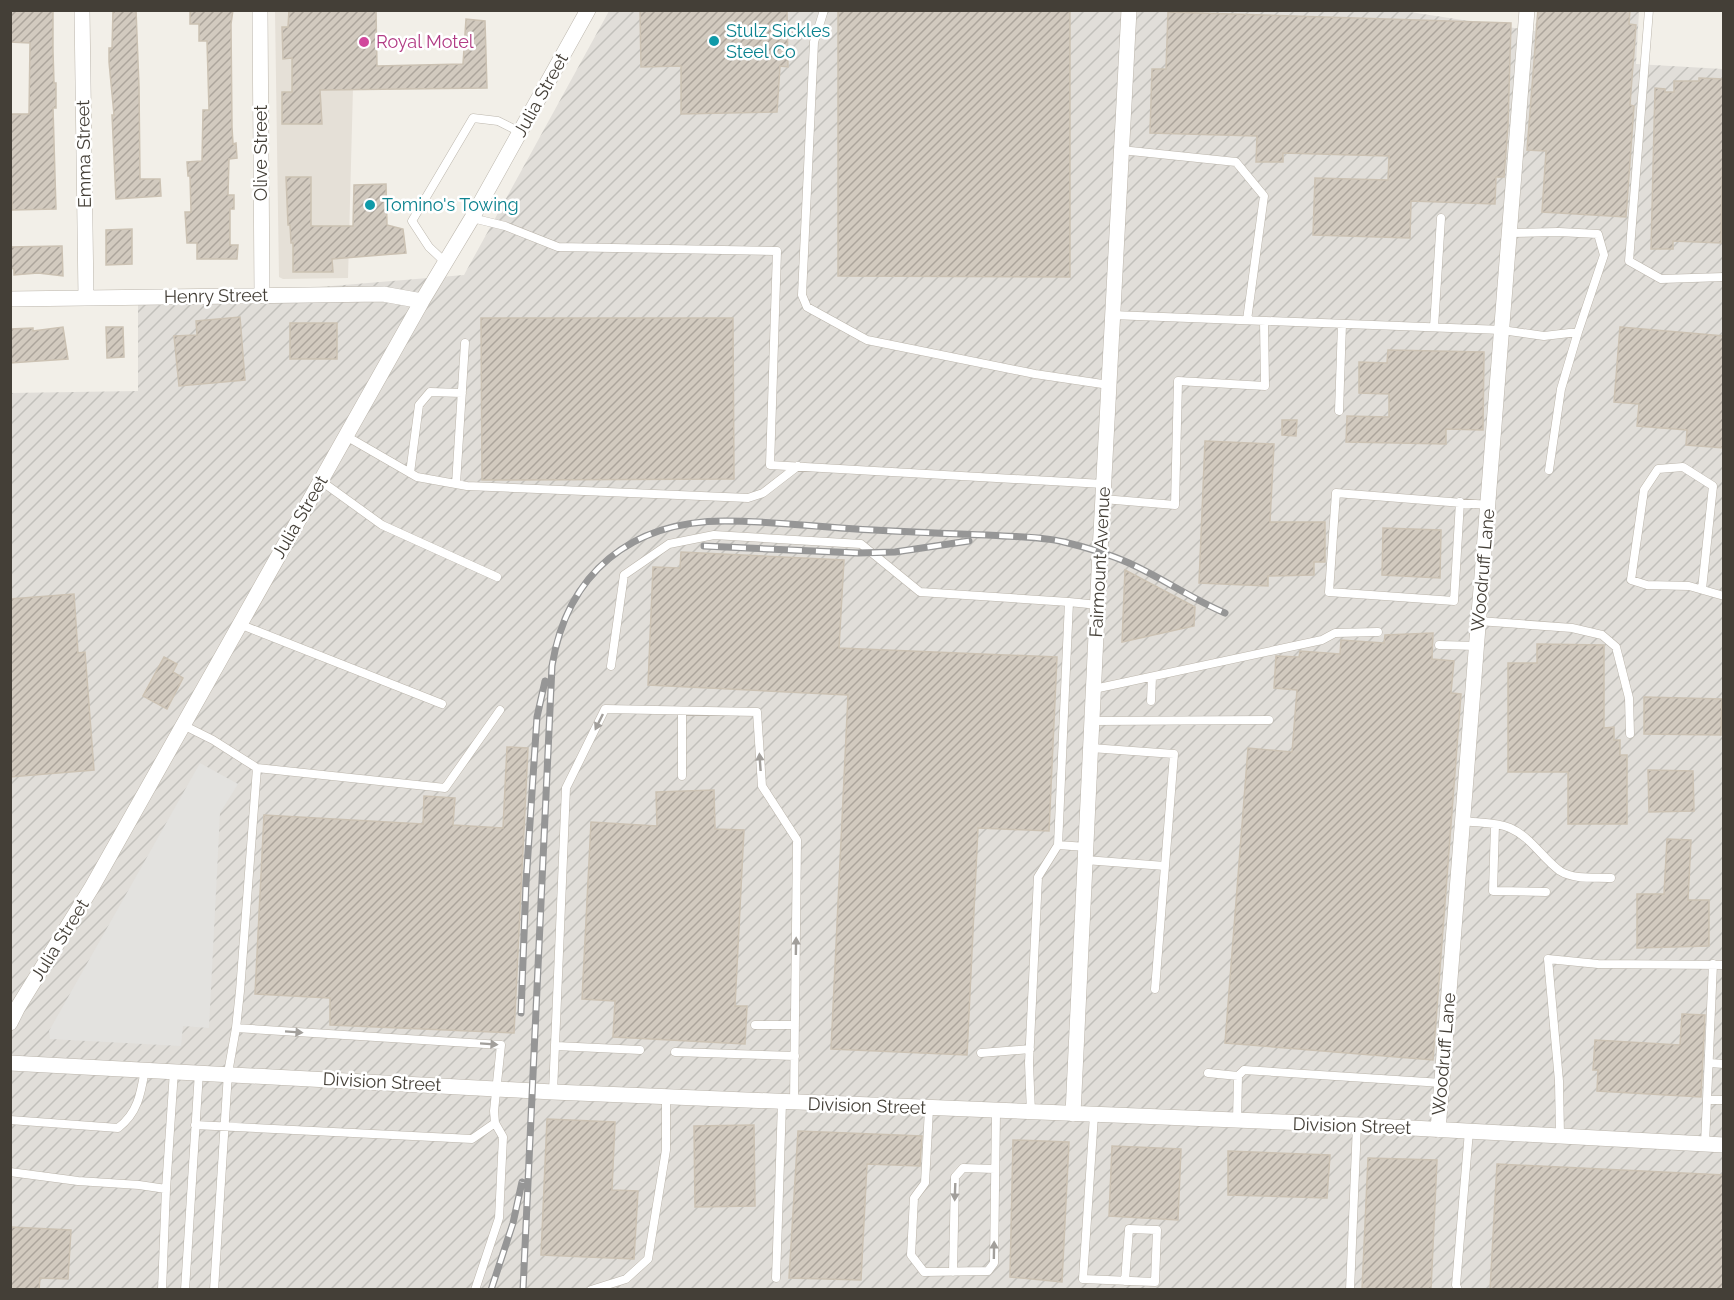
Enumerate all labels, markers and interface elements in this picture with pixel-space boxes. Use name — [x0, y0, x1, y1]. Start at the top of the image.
place label: Stulz Sickles Steel Co — [726, 20, 831, 62]
place label: Royal Motel — [376, 31, 474, 52]
marker: Stulz Sickles Steel Co — [707, 34, 721, 48]
marker: Royal Motel — [357, 35, 371, 49]
street label: Julia Street — [509, 49, 572, 140]
street label: Emma Street — [72, 100, 95, 208]
street label: Olive Street — [250, 105, 271, 201]
place label: Tomino's Towing — [382, 194, 519, 215]
marker: Tomino's Towing — [363, 198, 377, 212]
street label: Henry Street — [164, 284, 268, 307]
street label: Julia Street — [267, 471, 332, 562]
street label: Fairmount Avenue — [1085, 486, 1114, 638]
street label: Woodruff Lane — [1467, 507, 1498, 632]
one-way arrow — [594, 713, 603, 730]
one-way arrow — [755, 752, 765, 771]
street label: Julia Street — [26, 895, 93, 984]
one-way arrow — [791, 937, 801, 956]
street label: Woodruff Lane — [1428, 991, 1459, 1116]
one-way arrow — [285, 1027, 304, 1036]
one-way arrow — [480, 1039, 499, 1049]
street label: Division Street — [322, 1068, 442, 1095]
street label: Division Street — [807, 1093, 927, 1118]
street label: Division Street — [1292, 1113, 1412, 1138]
one-way arrow — [950, 1182, 960, 1201]
one-way arrow — [989, 1240, 999, 1259]

